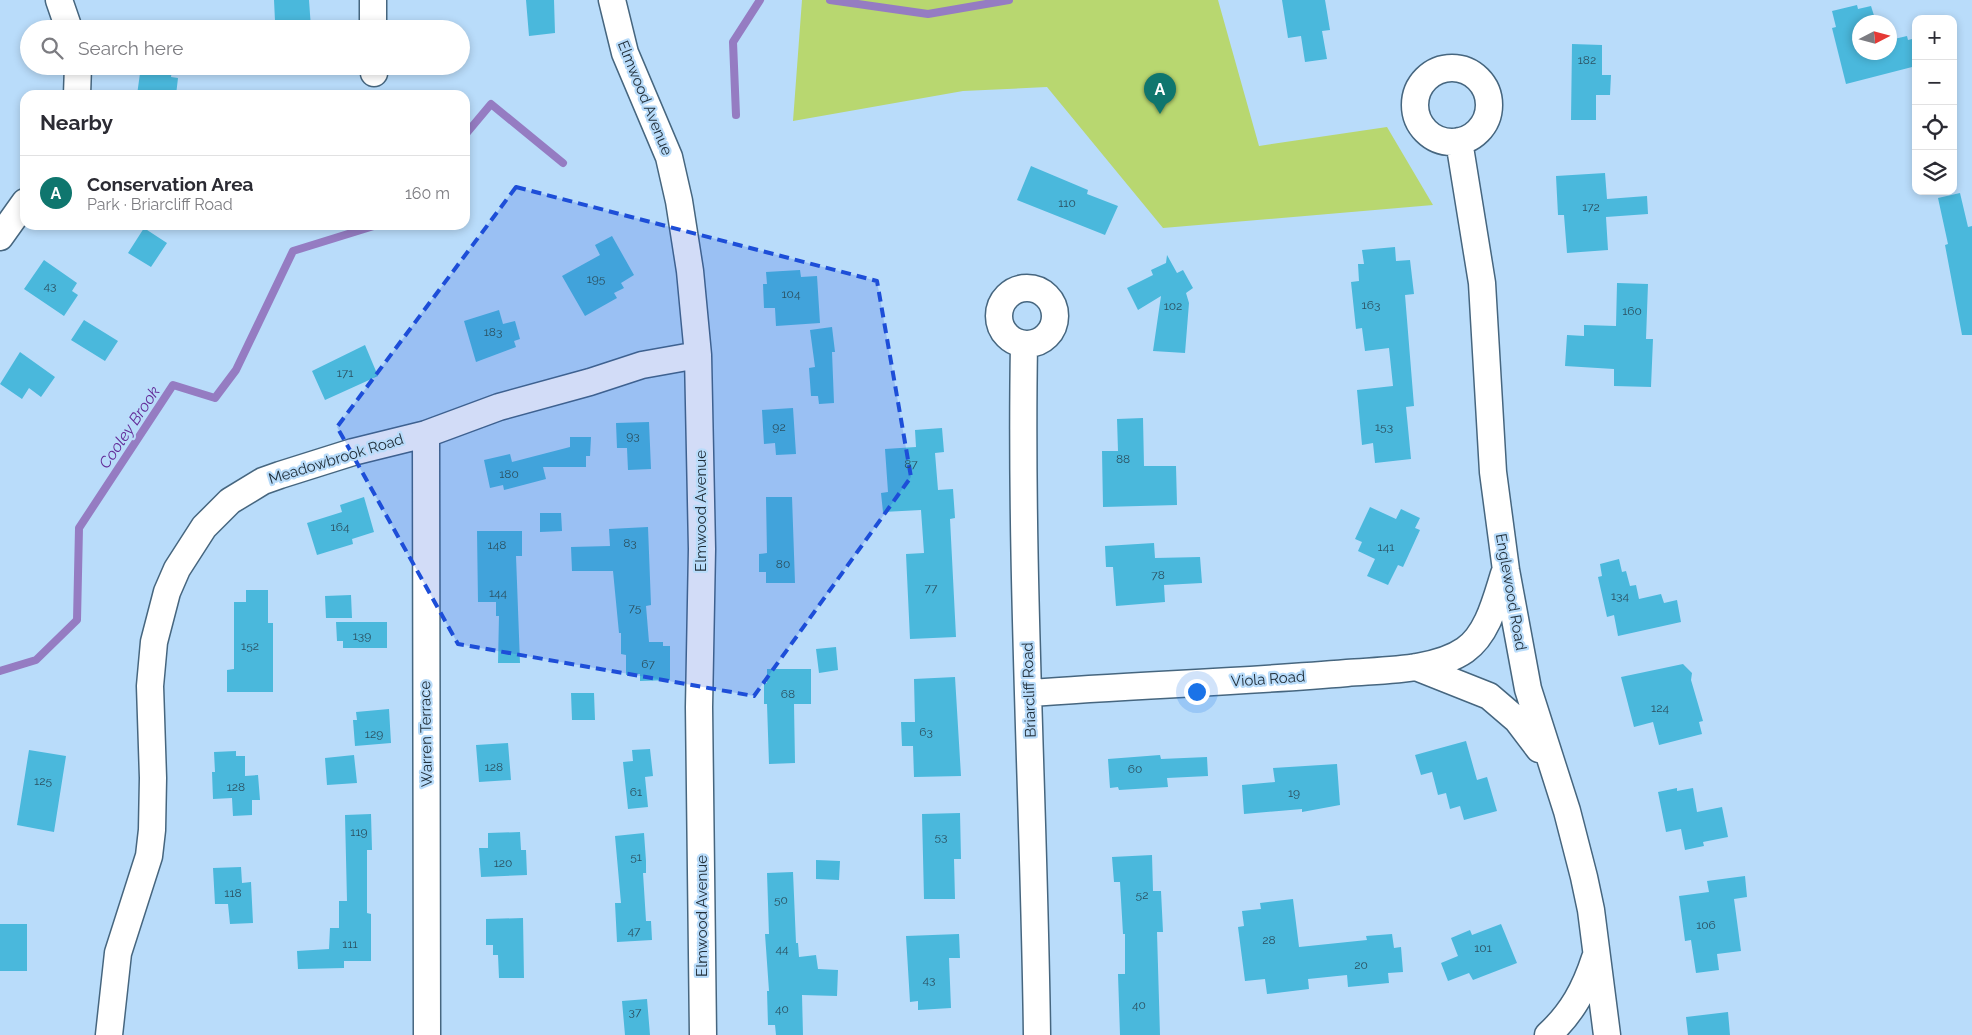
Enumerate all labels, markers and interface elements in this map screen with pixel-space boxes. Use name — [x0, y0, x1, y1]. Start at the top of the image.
north arrow — [1852, 15, 1897, 60]
map controls — [1912, 15, 1957, 195]
button: + — [1912, 15, 1957, 60]
search box — [20, 20, 470, 75]
icon: search — [38, 34, 66, 62]
text: Search here — [78, 37, 184, 59]
street label: Elmwood Avenue — [614, 38, 676, 158]
house number: 182 — [1578, 53, 1596, 67]
button: − — [1912, 60, 1957, 105]
pin: A — [1144, 73, 1176, 114]
button: locate — [1912, 105, 1957, 150]
text: Nearby — [40, 110, 113, 135]
button: layers — [1912, 150, 1957, 195]
text: Conservation Area — [87, 173, 254, 195]
text: A — [51, 184, 61, 203]
text: 160 m — [405, 184, 450, 203]
text: Park · Briarcliff Road — [87, 195, 233, 214]
house number: 110 — [1058, 196, 1076, 210]
house number: 172 — [1582, 200, 1600, 214]
house number: 195 — [587, 272, 606, 286]
house number: 43 — [44, 279, 56, 293]
house number: 104 — [781, 287, 801, 301]
house number: 163 — [1362, 298, 1380, 312]
house number: 102 — [1164, 299, 1182, 313]
house number: 160 — [1622, 304, 1642, 318]
house number: 183 — [484, 325, 502, 339]
house number: 171 — [337, 366, 353, 380]
water label: Cooley Brook — [95, 382, 164, 472]
house number: 92 — [772, 420, 786, 434]
house number: 153 — [1375, 420, 1393, 434]
house number: 93 — [626, 429, 640, 443]
street label: Meadowbrook Road — [266, 430, 406, 488]
street label: Elmwood Avenue — [692, 450, 710, 572]
house number: 88 — [1116, 452, 1130, 466]
house number: 87 — [904, 457, 918, 471]
house number: 180 — [499, 467, 519, 481]
house number: 164 — [331, 520, 350, 534]
street label: Englewood Road — [1492, 532, 1530, 652]
house number: 83 — [623, 536, 637, 550]
house number: 148 — [488, 538, 506, 552]
house number: 141 — [1378, 540, 1394, 554]
house number: 80 — [776, 557, 790, 571]
house number: 78 — [1151, 568, 1165, 582]
house number: 77 — [925, 581, 938, 595]
house number: 144 — [489, 586, 508, 600]
house number: 134 — [1611, 589, 1629, 603]
house number: 75 — [629, 601, 642, 615]
house number: 139 — [353, 629, 371, 643]
house number: 152 — [241, 639, 259, 653]
street label: Briarcliff Road — [1018, 642, 1040, 738]
house number: 67 — [641, 657, 655, 671]
street label: Viola Road — [1230, 667, 1306, 691]
your location — [1184, 679, 1210, 705]
street label: Warren Terrace — [416, 681, 436, 787]
house number: 68 — [781, 687, 795, 701]
house number: 124 — [1651, 701, 1669, 715]
house number: 63 — [919, 725, 933, 739]
house number: 129 — [365, 727, 383, 741]
house number: 128 — [485, 760, 503, 774]
house number: 60 — [1128, 762, 1142, 776]
house number: 125 — [34, 774, 52, 788]
house number: 128 — [227, 780, 245, 794]
house number: 61 — [630, 785, 642, 799]
house number: 19 — [1288, 786, 1300, 800]
house number: 119 — [350, 825, 368, 839]
house number: 53 — [935, 830, 947, 844]
house number: 51 — [630, 850, 642, 864]
street label: Elmwood Avenue — [693, 855, 711, 977]
house number: 120 — [494, 856, 512, 870]
house number: 118 — [224, 886, 242, 900]
house number: 52 — [1136, 888, 1148, 902]
house number: 50 — [774, 893, 788, 907]
house number: 106 — [1696, 918, 1716, 932]
house number: 47 — [628, 924, 641, 938]
house number: 28 — [1262, 933, 1276, 947]
house number: 111 — [342, 937, 358, 951]
house number: 101 — [1474, 941, 1492, 955]
house number: 44 — [775, 942, 789, 956]
house number: 20 — [1354, 958, 1368, 972]
house number: 43 — [923, 973, 935, 987]
house number: 40 — [1132, 998, 1146, 1012]
house number: 40 — [775, 1002, 789, 1016]
house number: 37 — [629, 1005, 642, 1019]

